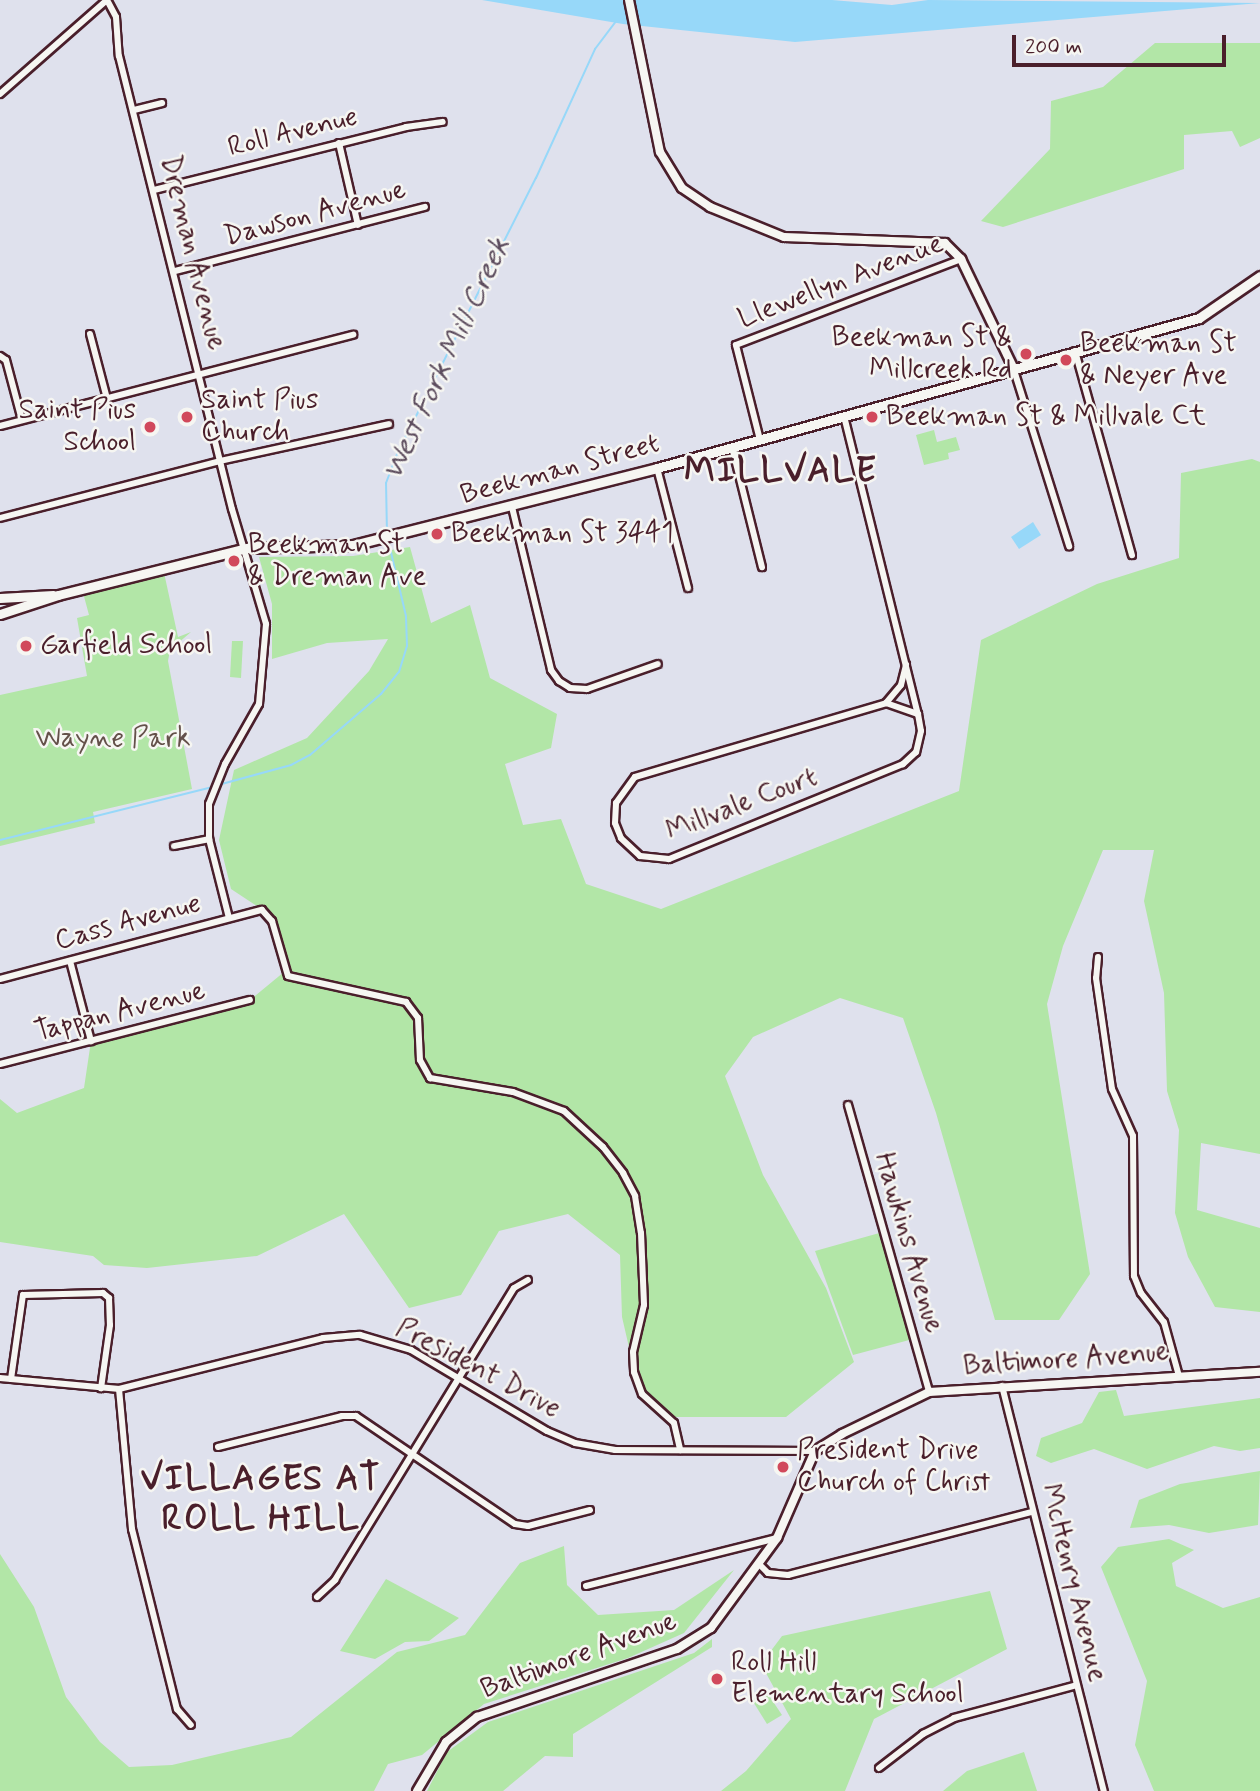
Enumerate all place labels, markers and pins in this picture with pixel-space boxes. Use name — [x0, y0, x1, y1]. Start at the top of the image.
place label: Beekman St & Millcreek Rd — [834, 321, 1012, 387]
place label: Beekman St & Neyer Ave — [1080, 327, 1235, 393]
marker: Beekman St & Millcreek Rd — [1018, 346, 1034, 362]
marker: Beekman St & Neyer Ave — [1058, 352, 1074, 368]
place label: Saint Pius Church — [201, 384, 319, 450]
place label: Saint Pius School — [18, 394, 136, 460]
place label: Beekman St & Millvale Ct — [886, 400, 1200, 434]
marker: Saint Pius Church — [179, 409, 195, 425]
marker: Beekman St & Millvale Ct — [864, 409, 880, 425]
marker: Saint Pius School — [142, 419, 158, 435]
place label: Beekman St 3441 — [451, 517, 672, 551]
marker: Beekman St 3441 — [429, 526, 445, 542]
place label: Beekman St & Dreman Ave — [248, 528, 423, 594]
marker: Beekman St & Dreman Ave — [226, 553, 242, 569]
place label: Garfield School — [40, 629, 212, 663]
marker: Garfield School — [18, 638, 34, 654]
place label: President Drive Church of Christ — [797, 1434, 998, 1500]
marker: President Drive Church of Christ — [775, 1459, 791, 1475]
place label: Roll Hill Elementary School — [731, 1646, 964, 1712]
marker: Roll Hill Elementary School — [709, 1671, 725, 1687]

